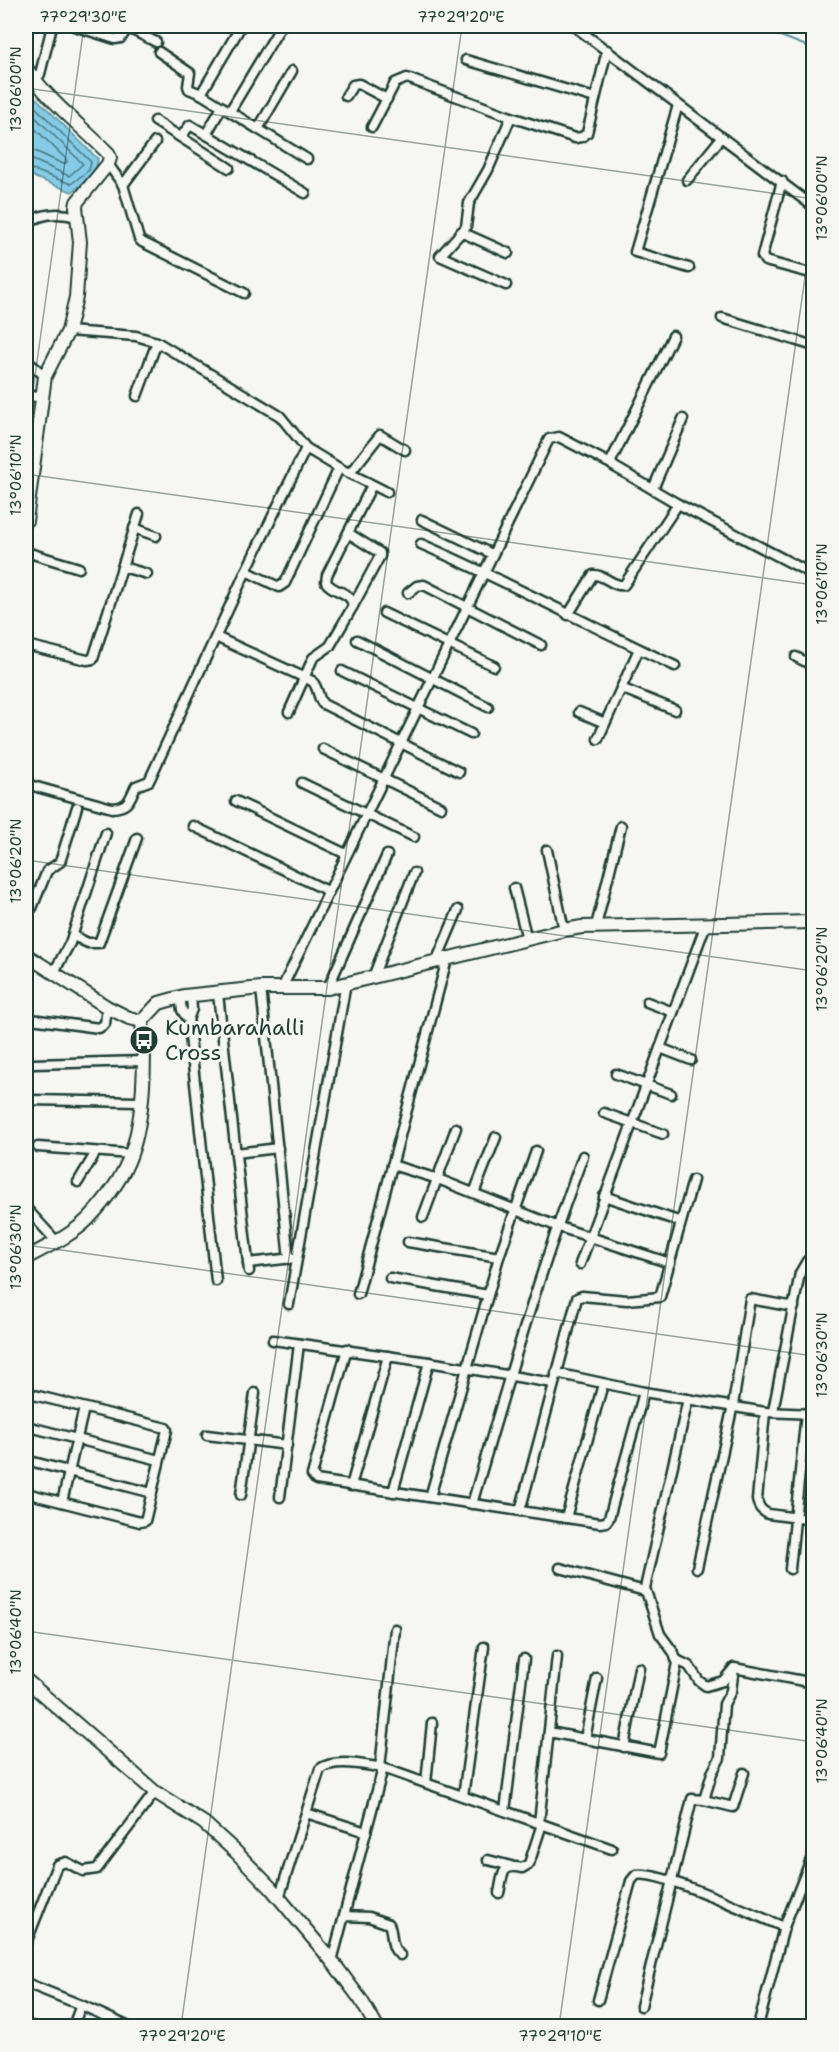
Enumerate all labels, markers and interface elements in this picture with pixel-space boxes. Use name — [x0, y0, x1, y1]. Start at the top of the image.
text: 77°29'30"E — [39, 7, 127, 27]
text: 77°29'20"E — [417, 7, 505, 27]
text: 13°06'00"N — [6, 46, 26, 132]
text: 13°06'00"N — [812, 155, 832, 241]
text: 13°06'10"N — [6, 434, 26, 516]
text: 13°06'10"N — [812, 543, 832, 625]
text: 13°06'20"N — [6, 818, 26, 904]
text: 13°06'20"N — [812, 926, 832, 1012]
place label: Kumbarahalli Cross — [165, 1013, 305, 1067]
bus stop icon: Kumbarahalli Cross — [128, 1024, 160, 1056]
text: 13°06'30"N — [6, 1204, 26, 1290]
text: 13°06'30"N — [812, 1312, 832, 1398]
text: 13°06'40"N — [6, 1589, 26, 1675]
text: 13°06'40"N — [812, 1698, 832, 1784]
text: 77°29'20"E — [138, 2026, 226, 2046]
text: 77°29'10"E — [518, 2026, 602, 2046]

